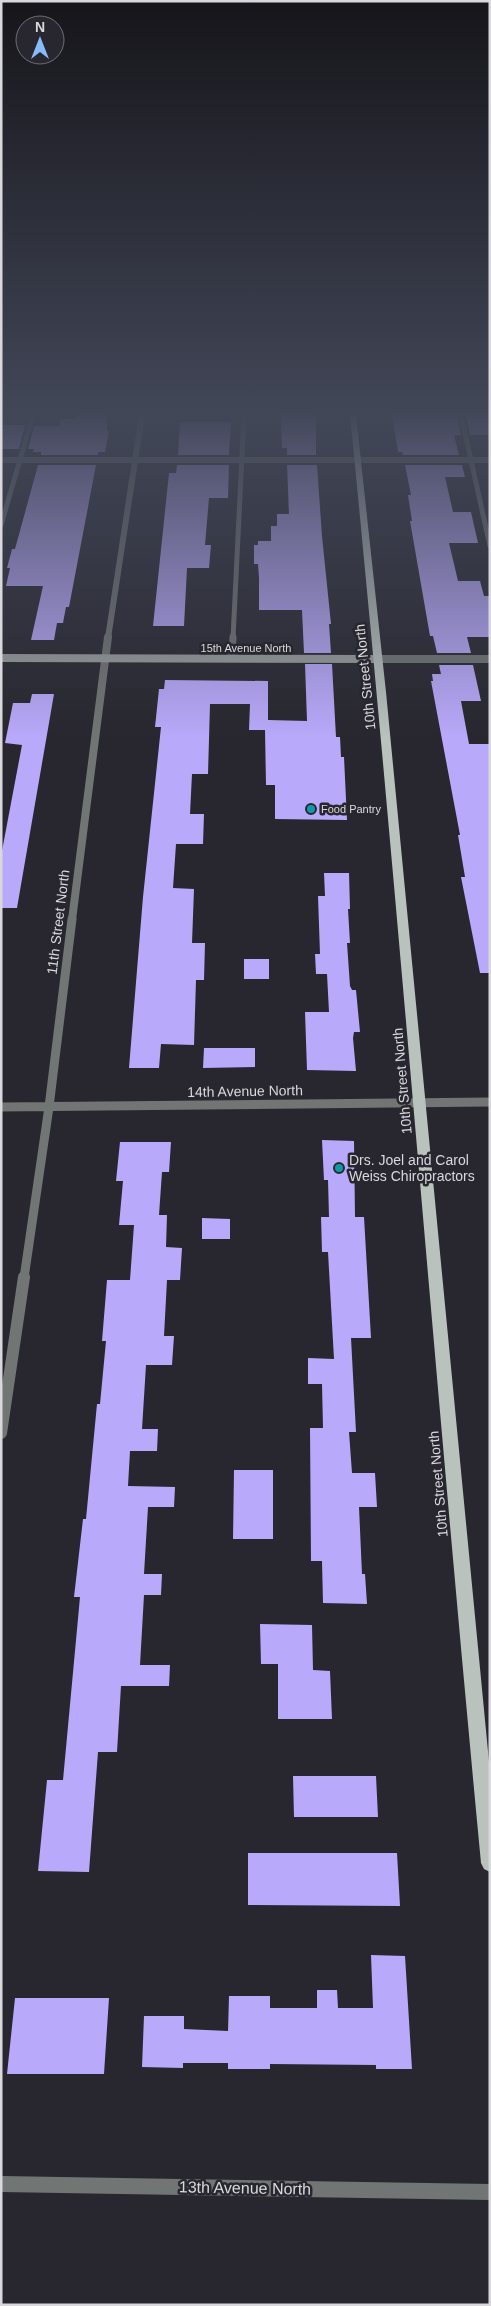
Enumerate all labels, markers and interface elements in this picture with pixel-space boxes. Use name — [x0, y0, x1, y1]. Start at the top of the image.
north arrow — [15, 15, 65, 65]
text: N — [35, 19, 45, 35]
street label: 10th Street North — [351, 623, 379, 731]
street label: 15th Avenue North — [201, 642, 291, 654]
marker: Food Pantry — [305, 803, 317, 815]
place label: Food Pantry — [321, 803, 381, 815]
street label: 11th Street North — [44, 869, 72, 975]
street label: 10th Street North — [389, 1027, 415, 1135]
street label: 14th Avenue North — [187, 1082, 303, 1100]
place label: Drs. Joel and Carol Weiss Chiropractors — [349, 1152, 475, 1184]
marker: Drs. Joel and Carol Weiss Chiropractors — [333, 1162, 345, 1174]
street label: 10th Street North — [425, 1430, 451, 1538]
street label: 13th Avenue North — [179, 2178, 311, 2198]

